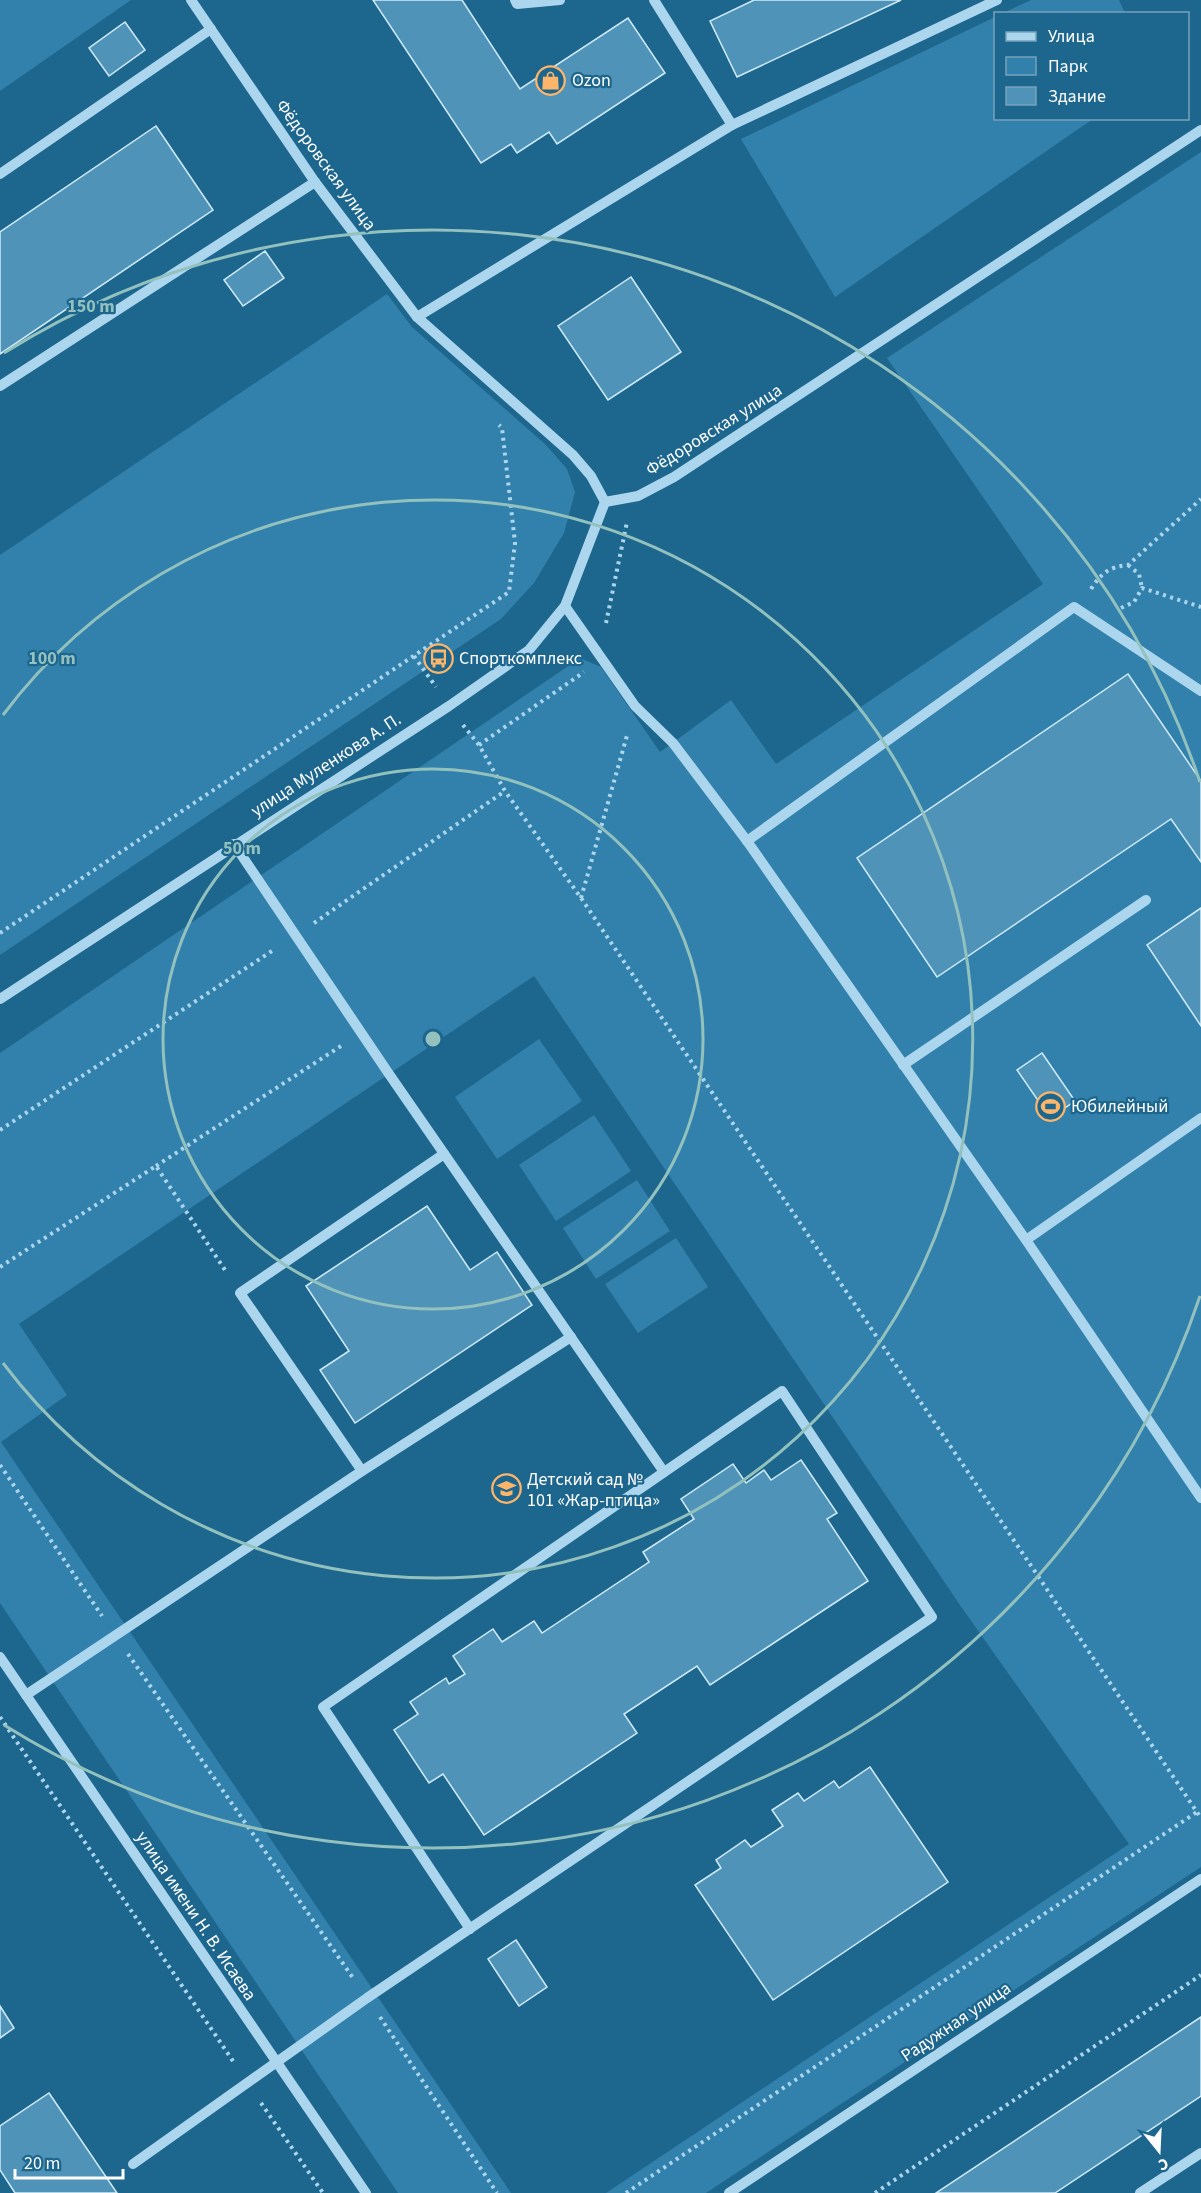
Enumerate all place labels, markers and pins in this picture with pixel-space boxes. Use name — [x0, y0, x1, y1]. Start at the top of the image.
shop icon: Ozon — [535, 64, 567, 96]
place label: Ozon — [572, 68, 611, 93]
bus stop icon: Спорткомплекс — [422, 642, 454, 674]
place label: Спорткомплекс — [459, 646, 582, 671]
centre of rings — [423, 1029, 443, 1049]
sports icon: Юбилейный — [1034, 1090, 1066, 1122]
place label: Юбилейный — [1071, 1094, 1168, 1119]
place label: Детский сад № 101 «Жар-птица» — [527, 1467, 660, 1513]
school or university icon: Детский сад № 101 «Жар-птица» — [490, 1473, 522, 1505]

